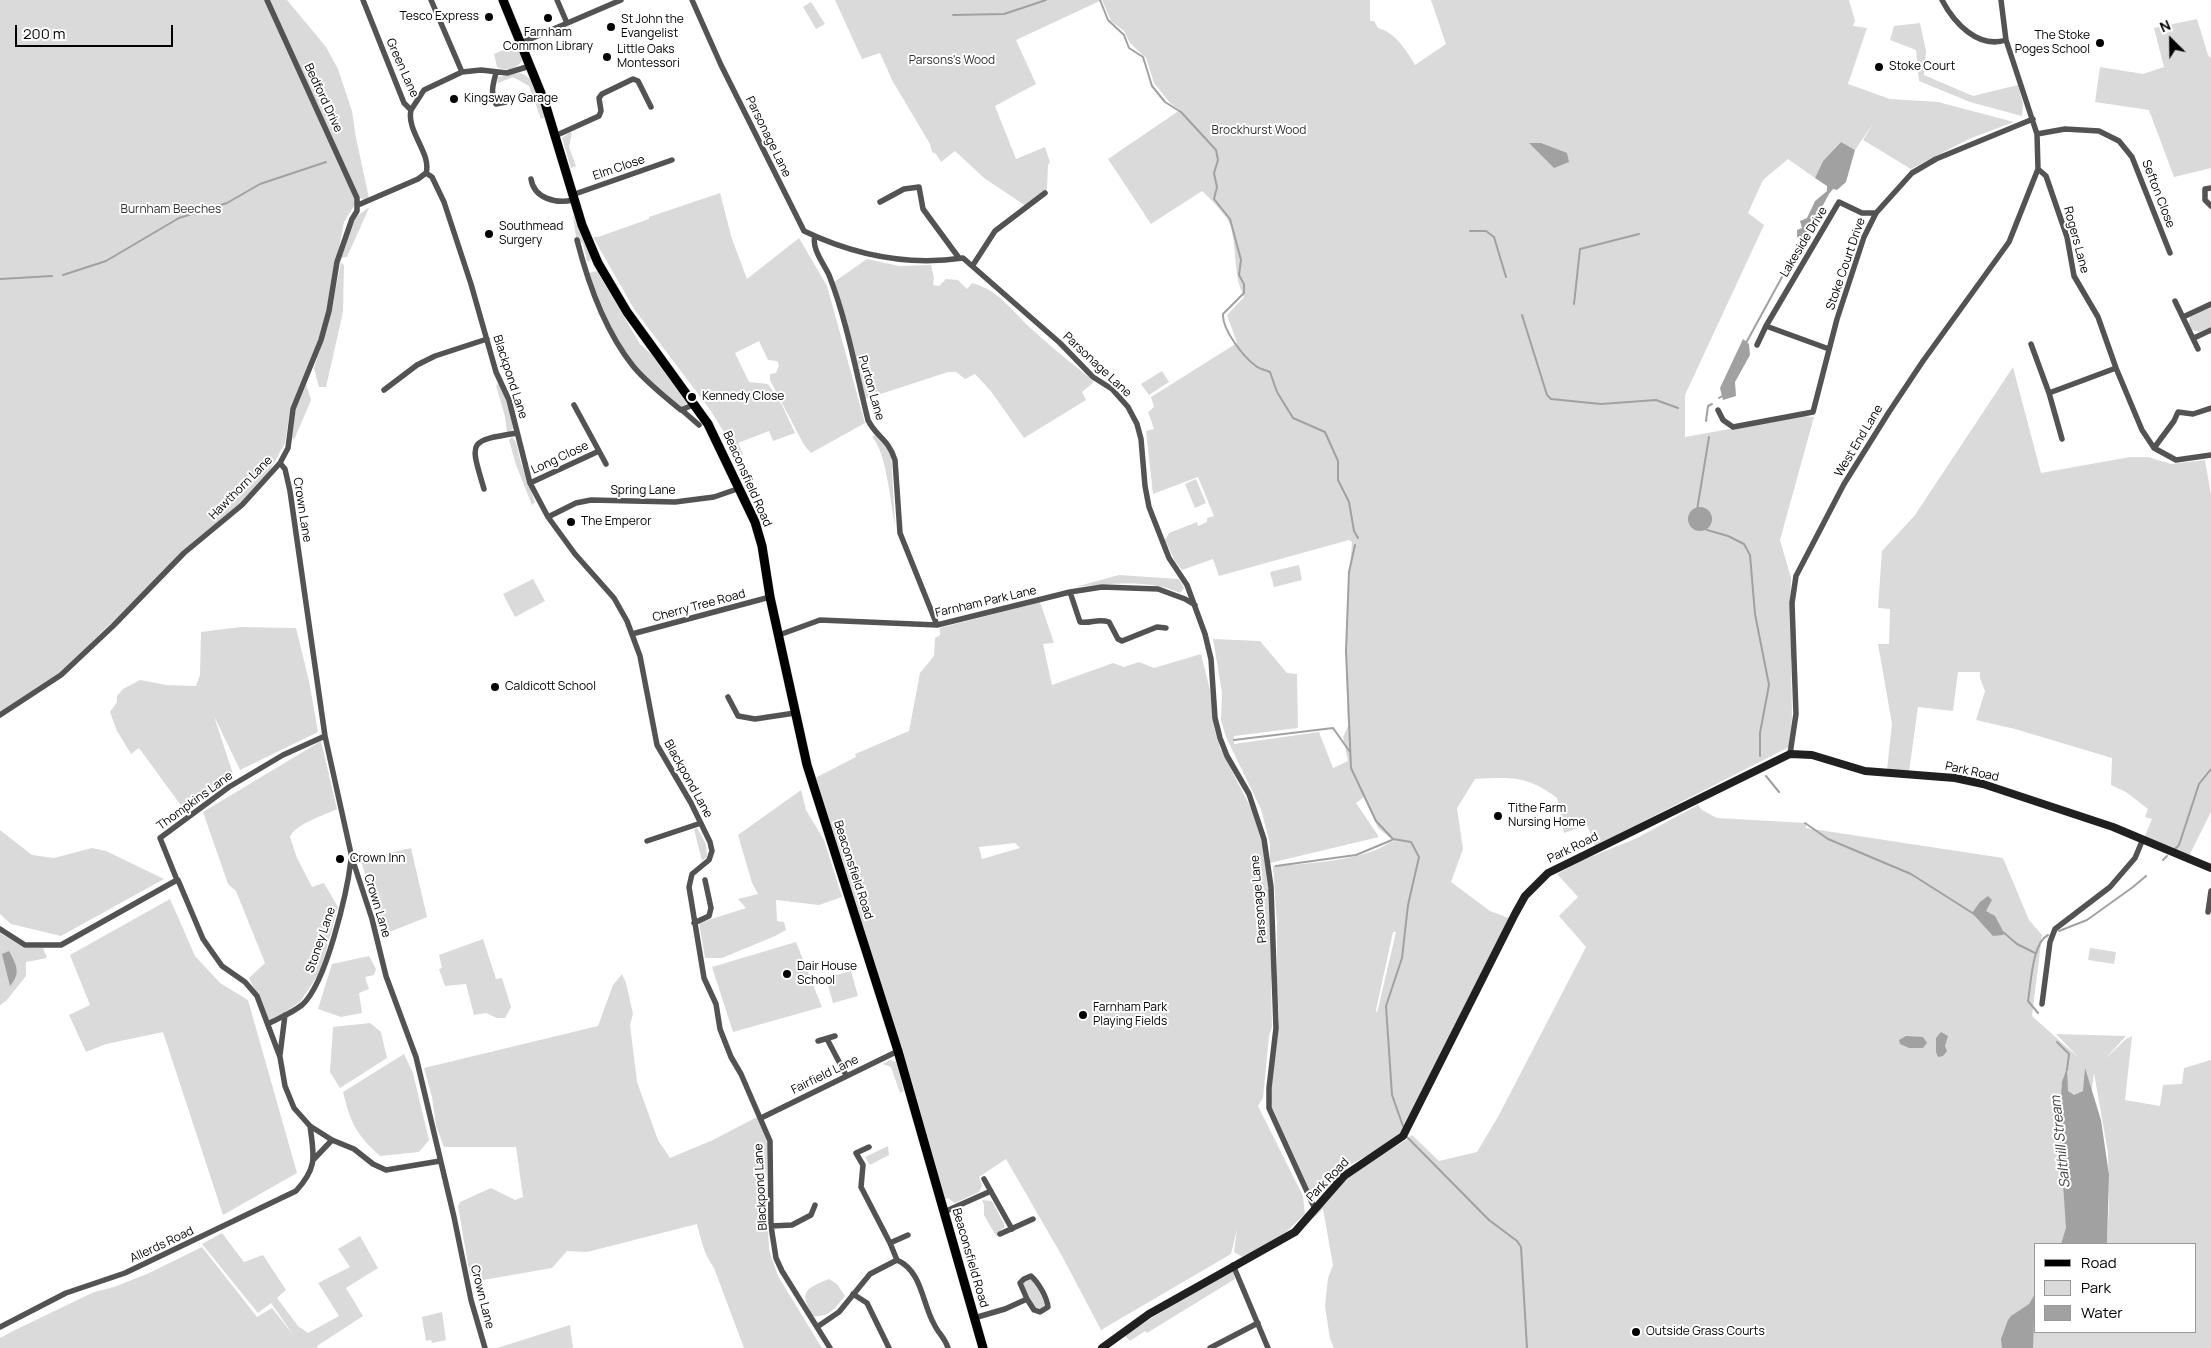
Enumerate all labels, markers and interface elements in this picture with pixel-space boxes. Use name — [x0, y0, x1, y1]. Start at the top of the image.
place label: Tesco Express — [399, 10, 479, 24]
marker: Tesco Express — [483, 11, 495, 23]
marker: Farnham Common Library — [542, 12, 554, 24]
place label: St John the Evangelist — [621, 13, 684, 41]
scale bar — [18, 15, 175, 47]
north arrow — [2146, 15, 2196, 65]
text: N — [2157, 15, 2173, 36]
marker: St John the Evangelist — [605, 21, 617, 33]
text: 200 m — [23, 23, 66, 44]
place label: Farnham Common Library — [503, 26, 593, 54]
place label: The Stoke Poges School — [2015, 29, 2090, 57]
street label: Green Lane — [383, 36, 421, 100]
marker: The Stoke Poges School — [2094, 37, 2106, 49]
place label: Little Oaks Montessori — [617, 43, 680, 71]
marker: Little Oaks Montessori — [601, 51, 613, 63]
park label: Parsons's Wood — [909, 54, 995, 68]
place label: Stoke Court — [1889, 60, 1955, 74]
street label: Bedford Drive — [301, 61, 345, 135]
marker: Stoke Court — [1873, 61, 1885, 73]
place label: Kingsway Garage — [464, 92, 558, 106]
marker: Kingsway Garage — [448, 93, 460, 105]
street label: Parsonage Lane — [742, 94, 794, 180]
park label: Brockhurst Wood — [1212, 124, 1306, 138]
street label: Elm Close — [591, 152, 647, 184]
street label: Sefton Close — [2138, 158, 2178, 230]
park label: Burnham Beeches — [121, 203, 221, 217]
street label: Lakeside Drive — [1777, 204, 1831, 280]
street label: Rogers Lane — [2060, 205, 2092, 275]
street label: Stoke Court Drive — [1823, 216, 1869, 312]
place label: Southmead Surgery — [499, 220, 563, 248]
marker: Southmead Surgery — [483, 228, 495, 240]
street label: Parsonage Lane — [1060, 330, 1134, 400]
street label: Blackpond Lane — [490, 333, 530, 421]
street label: Purton Lane — [855, 354, 887, 422]
place label: Kennedy Close — [702, 390, 784, 404]
marker: Kennedy Close — [686, 391, 698, 403]
street label: West End Lane — [1832, 402, 1886, 480]
street label: Beaconsfield Road — [719, 429, 775, 529]
street label: Long Close — [529, 438, 591, 478]
street label: Hawthorn Lane — [206, 453, 276, 523]
street label: Crown Lane — [290, 477, 314, 543]
street label: Spring Lane — [610, 484, 676, 498]
place label: The Emperor — [581, 515, 651, 529]
marker: The Emperor — [565, 516, 577, 528]
street label: Farnham Park Lane — [934, 583, 1038, 621]
street label: Cherry Tree Road — [651, 587, 747, 625]
place label: Caldicott School — [505, 680, 596, 694]
marker: Caldicott School — [489, 681, 501, 693]
street label: Blackpond Lane — [661, 737, 715, 821]
street label: Park Road — [1944, 759, 2000, 785]
street label: Thompkins Lane — [154, 769, 236, 833]
place label: Tithe Farm Nursing Home — [1508, 802, 1586, 830]
marker: Tithe Farm Nursing Home — [1492, 810, 1504, 822]
street label: Beaconsfield Road — [830, 819, 876, 921]
street label: Park Road — [1545, 830, 1601, 866]
place label: Crown Inn — [350, 852, 405, 866]
marker: Crown Inn — [334, 853, 346, 865]
street label: Parsonage Lane — [1248, 854, 1270, 944]
street label: Crown Lane — [361, 873, 393, 939]
street label: Stoney Lane — [303, 905, 339, 975]
place label: Dair House School — [797, 960, 857, 988]
marker: Dair House School — [781, 968, 793, 980]
place label: Farnham Park Playing Fields — [1093, 1001, 1167, 1029]
marker: Farnham Park Playing Fields — [1077, 1009, 1089, 1021]
street label: Fairfield Lane — [789, 1053, 861, 1097]
water label: Salthill Stream — [2048, 1095, 2074, 1189]
street label: Blackpond Lane — [752, 1143, 770, 1231]
street label: Park Road — [1304, 1155, 1352, 1205]
street label: Beaconsfield Road — [949, 1207, 991, 1309]
street label: Allerds Road — [128, 1224, 196, 1266]
legend — [2034, 1243, 2196, 1333]
text: Road — [2081, 1252, 2117, 1273]
street label: Crown Lane — [467, 1264, 497, 1330]
text: Park — [2081, 1277, 2111, 1298]
text: Water — [2081, 1302, 2123, 1323]
place label: Outside Grass Courts — [1646, 1325, 1765, 1339]
marker: Outside Grass Courts — [1630, 1326, 1642, 1338]

